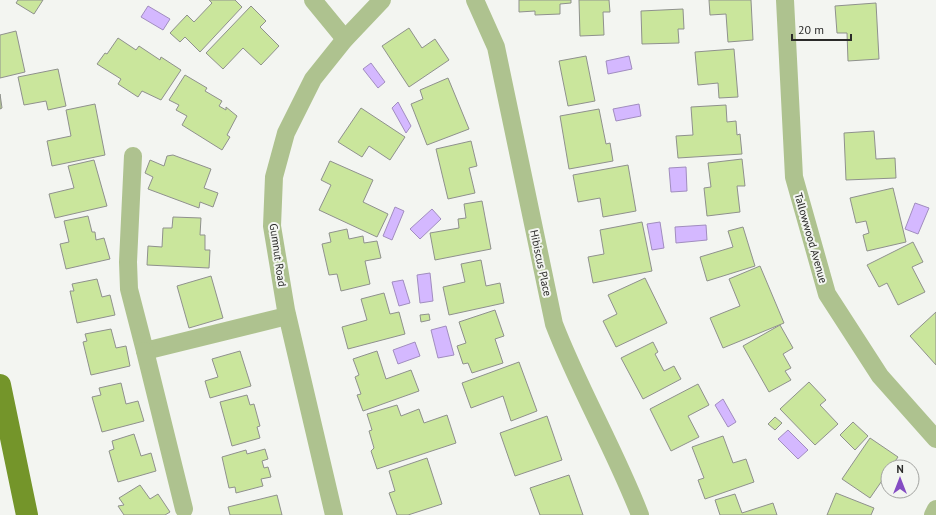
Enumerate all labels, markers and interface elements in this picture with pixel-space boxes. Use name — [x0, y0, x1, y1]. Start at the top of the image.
scale bar — [792, 16, 851, 42]
text: 20 m — [798, 22, 824, 37]
street label: Tallowwood Avenue — [791, 191, 831, 285]
street label: Gumnut Road — [267, 223, 289, 287]
street label: Hibiscus Place — [527, 229, 555, 298]
north arrow — [880, 459, 920, 499]
text: N — [896, 462, 904, 476]

